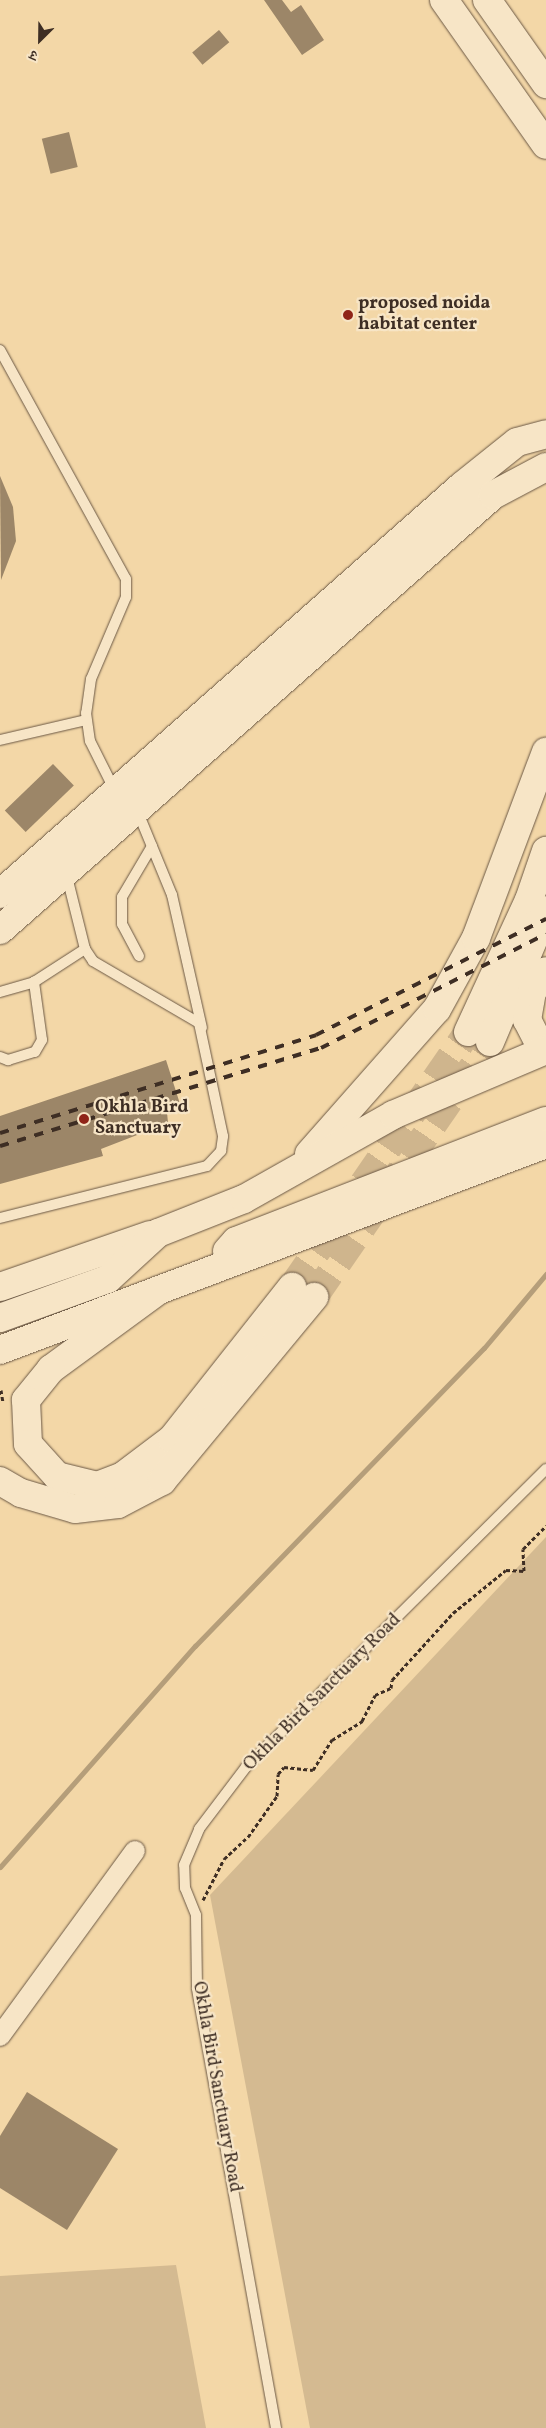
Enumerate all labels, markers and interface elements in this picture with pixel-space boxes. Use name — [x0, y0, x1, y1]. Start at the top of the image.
north arrow — [15, 15, 65, 65]
text: उ — [27, 44, 41, 64]
place label: proposed noida habitat center — [358, 294, 490, 336]
marker: proposed noida habitat center — [342, 309, 354, 321]
place label: Okhla Bird Sanctuary — [95, 1098, 189, 1140]
marker: Okhla Bird Sanctuary — [77, 1112, 91, 1126]
street label: Okhla Bird Sanctuary Road — [240, 1610, 406, 1776]
street label: Okhla Bird Sanctuary Road — [187, 1980, 245, 2194]

